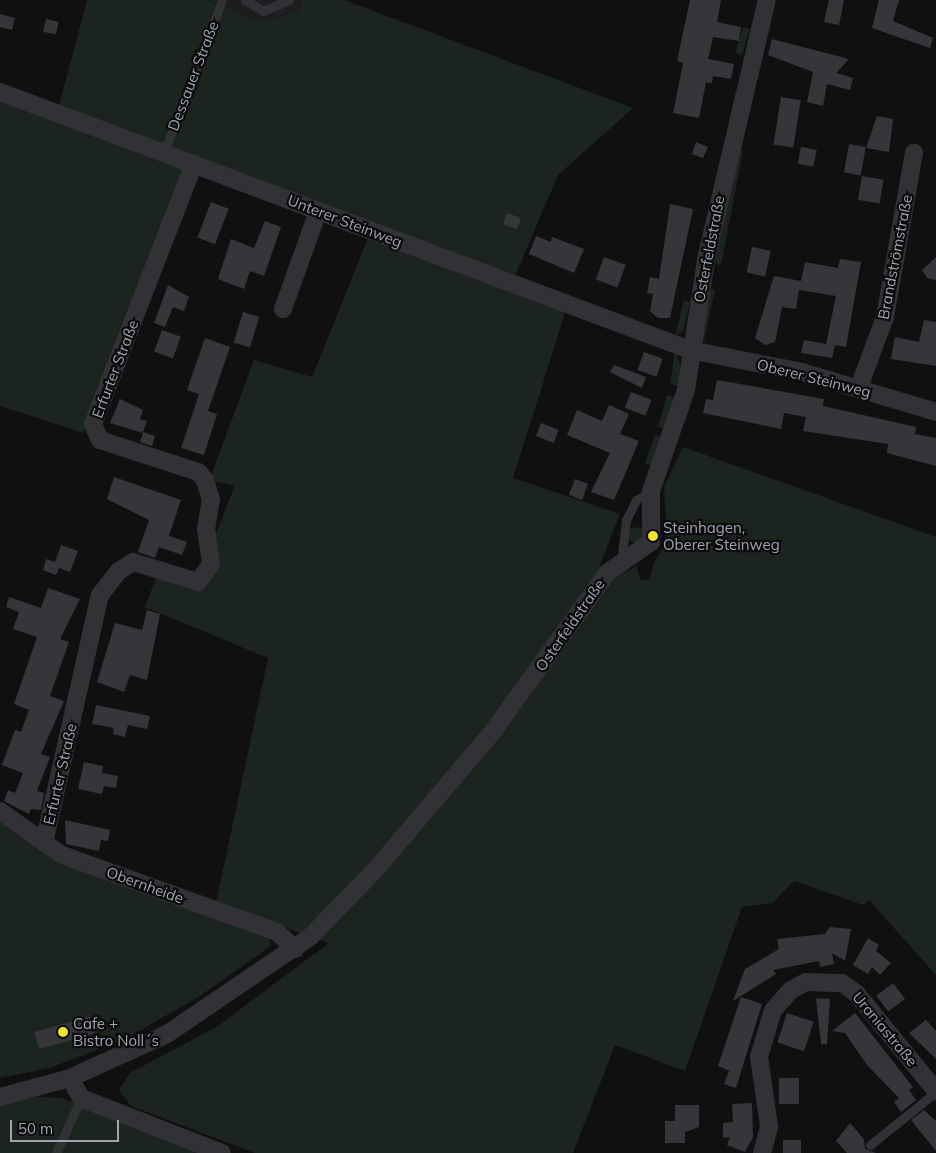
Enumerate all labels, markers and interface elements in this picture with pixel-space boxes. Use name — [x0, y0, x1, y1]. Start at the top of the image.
street label: Dessauer Straße — [164, 19, 222, 133]
street label: Unterer Steinweg — [285, 191, 405, 251]
street label: Brandströmstraße — [874, 193, 916, 321]
street label: Osterfeldstraße — [690, 194, 728, 304]
street label: Erfurter Straße — [88, 317, 142, 421]
street label: Oberer Steinweg — [755, 355, 873, 401]
place label: Steinhagen, Oberer Steinweg — [663, 518, 780, 553]
marker: Steinhagen, Oberer Steinweg — [647, 530, 659, 542]
street label: Osterfeldstraße — [532, 575, 608, 675]
street label: Erfurter Straße — [40, 722, 80, 826]
street label: Obernheide — [104, 863, 186, 907]
street label: Uraniastraße — [849, 988, 921, 1070]
place label: Cafe + Bistro Noll´s — [73, 1014, 159, 1049]
marker: Cafe + Bistro Noll´s — [57, 1026, 69, 1038]
scale bar — [12, 1110, 121, 1142]
text: 50 m — [18, 1119, 53, 1138]

